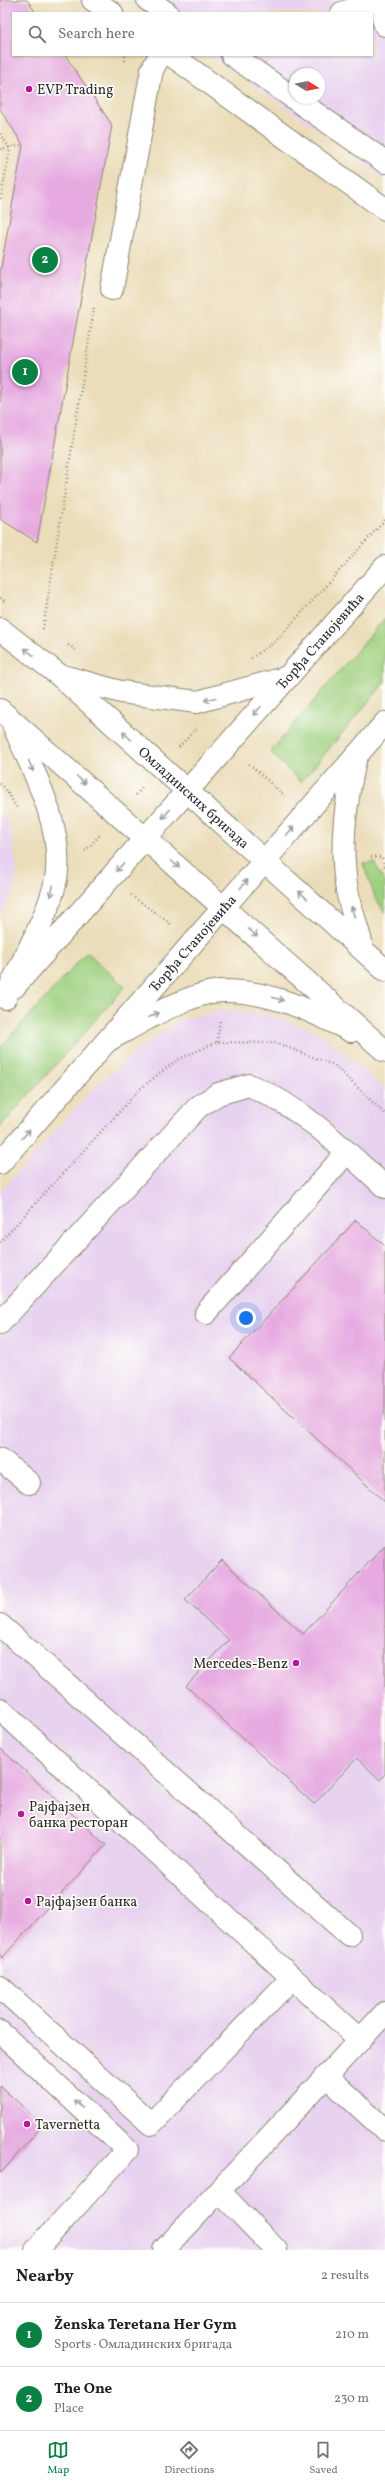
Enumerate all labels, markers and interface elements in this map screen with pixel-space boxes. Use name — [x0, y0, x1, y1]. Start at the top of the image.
search box — [12, 12, 373, 56]
icon: search — [26, 23, 48, 45]
text: Search here — [58, 24, 135, 45]
north arrow — [289, 68, 325, 104]
place label: EVP Trading — [37, 81, 113, 100]
marker: EVP Trading — [24, 84, 34, 94]
pin: 2 — [32, 245, 58, 275]
pin: 1 — [12, 357, 38, 387]
street label: Ђорђа Станојевића — [273, 589, 369, 694]
one-way arrow — [24, 647, 35, 656]
one-way arrow — [203, 695, 216, 703]
one-way arrow — [253, 706, 262, 716]
one-way arrow — [122, 732, 132, 741]
street label: Омладинских бригада — [133, 743, 253, 854]
one-way arrow — [27, 760, 35, 772]
one-way arrow — [76, 776, 86, 785]
one-way arrow — [162, 809, 171, 820]
one-way arrow — [286, 826, 295, 837]
one-way arrow — [170, 859, 180, 868]
one-way arrow — [115, 862, 124, 872]
one-way arrow — [240, 879, 249, 889]
one-way arrow — [48, 884, 56, 897]
street label: Ђорђа Станојевића — [146, 891, 241, 997]
one-way arrow — [298, 891, 308, 900]
one-way arrow — [349, 906, 356, 919]
one-way arrow — [248, 929, 258, 938]
one-way arrow — [272, 996, 284, 1004]
one-way arrow — [147, 1011, 159, 1018]
one-way arrow — [21, 1129, 30, 1139]
your location — [236, 1308, 256, 1328]
place label: Mercedes-Benz — [193, 1655, 288, 1674]
marker: Mercedes-Benz — [291, 1658, 301, 1668]
place label: Рајфајзен банка ресторан — [29, 1798, 129, 1833]
marker: Рајфајзен банка ресторан — [16, 1809, 26, 1819]
place label: Рајфајзен банка — [36, 1893, 137, 1912]
marker: Рајфајзен банка — [23, 1896, 33, 1906]
one-way arrow — [73, 2100, 83, 2109]
place label: Tavernetta — [35, 2116, 100, 2135]
marker: Tavernetta — [22, 2119, 32, 2129]
text: Nearby — [16, 2265, 74, 2288]
text: 2 results — [321, 2267, 369, 2285]
text: Ženska Teretana Her Gym — [54, 2315, 237, 2336]
text: 1 — [26, 2326, 32, 2344]
text: 210 m — [335, 2326, 369, 2344]
text: Sports · Омладинских бригада — [54, 2336, 232, 2354]
text: The One — [54, 2379, 112, 2400]
text: 2 — [26, 2390, 32, 2408]
text: 230 m — [334, 2390, 369, 2408]
text: Place — [54, 2400, 84, 2418]
tab: Map — [47, 2439, 69, 2478]
tab: Directions — [164, 2439, 215, 2478]
tab: Saved — [309, 2439, 338, 2478]

